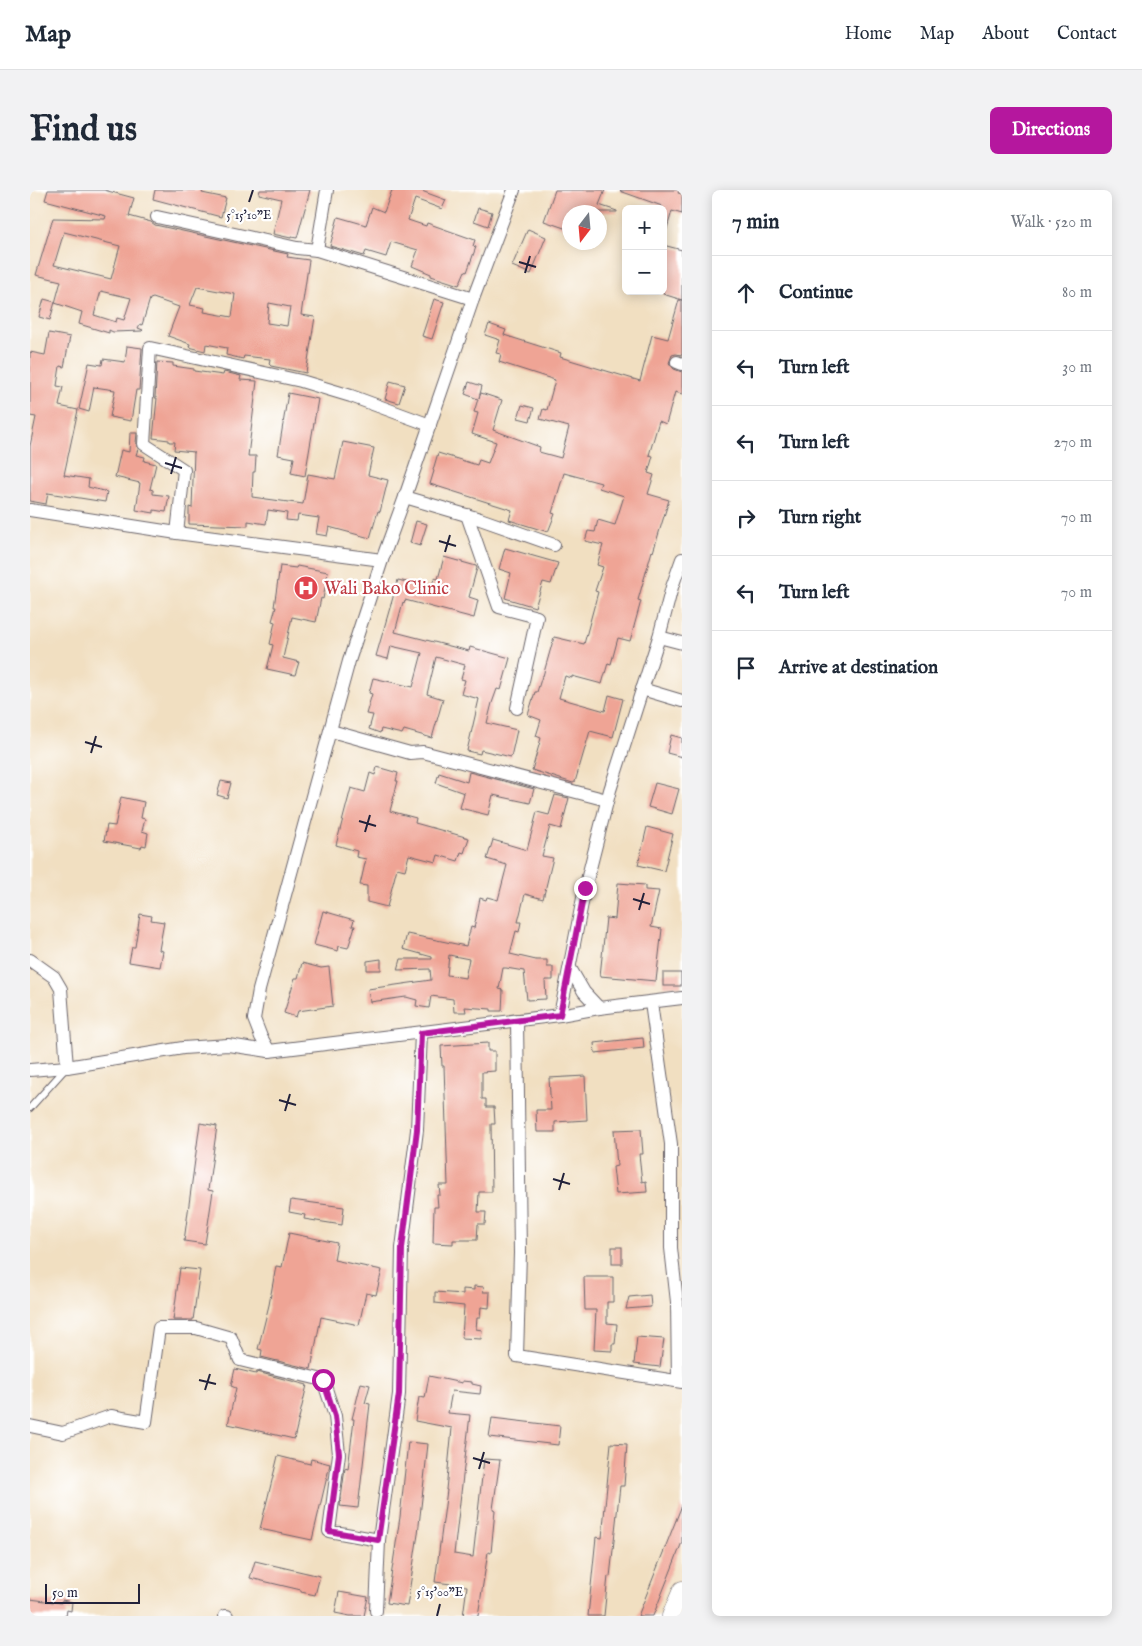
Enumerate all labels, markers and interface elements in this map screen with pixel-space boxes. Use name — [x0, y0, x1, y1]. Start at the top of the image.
text: Map — [25, 19, 71, 50]
text: Home — [845, 23, 892, 46]
text: Map — [920, 23, 954, 46]
text: About — [982, 23, 1029, 46]
text: Contact — [1057, 23, 1117, 46]
button: Directions — [990, 107, 1112, 154]
text: Find us — [30, 108, 137, 153]
north arrow — [562, 205, 607, 250]
map controls — [622, 205, 667, 295]
button: + — [622, 205, 667, 250]
text: 5°15'10"E — [227, 208, 271, 223]
text: 7 min — [732, 209, 779, 236]
text: Walk · 520 m — [1010, 213, 1092, 233]
button: − — [622, 250, 667, 295]
icon: ahead — [732, 279, 760, 307]
text: Continue — [779, 281, 853, 305]
text: 80 m — [1062, 283, 1092, 303]
icon: left — [732, 354, 760, 382]
text: Turn left — [779, 356, 850, 380]
text: 30 m — [1062, 358, 1092, 378]
icon: left — [732, 429, 760, 457]
text: Turn left — [779, 431, 850, 455]
text: 270 m — [1053, 433, 1092, 453]
icon: right — [732, 504, 760, 532]
text: Turn right — [779, 506, 861, 530]
text: 70 m — [1061, 508, 1092, 528]
hospital icon: Wali Bako Clinic — [293, 575, 319, 601]
place label: Wali Bako Clinic — [324, 578, 449, 601]
icon: left — [732, 579, 760, 607]
text: Turn left — [779, 581, 850, 605]
text: 70 m — [1061, 583, 1092, 603]
icon: arrive — [732, 654, 760, 682]
text: Arrive at destination — [779, 656, 938, 680]
route end — [574, 877, 597, 900]
route start — [312, 1369, 335, 1392]
scale bar — [45, 1581, 140, 1604]
text: 50 m — [52, 1584, 78, 1602]
text: 5°15'00"E — [417, 1585, 463, 1600]

